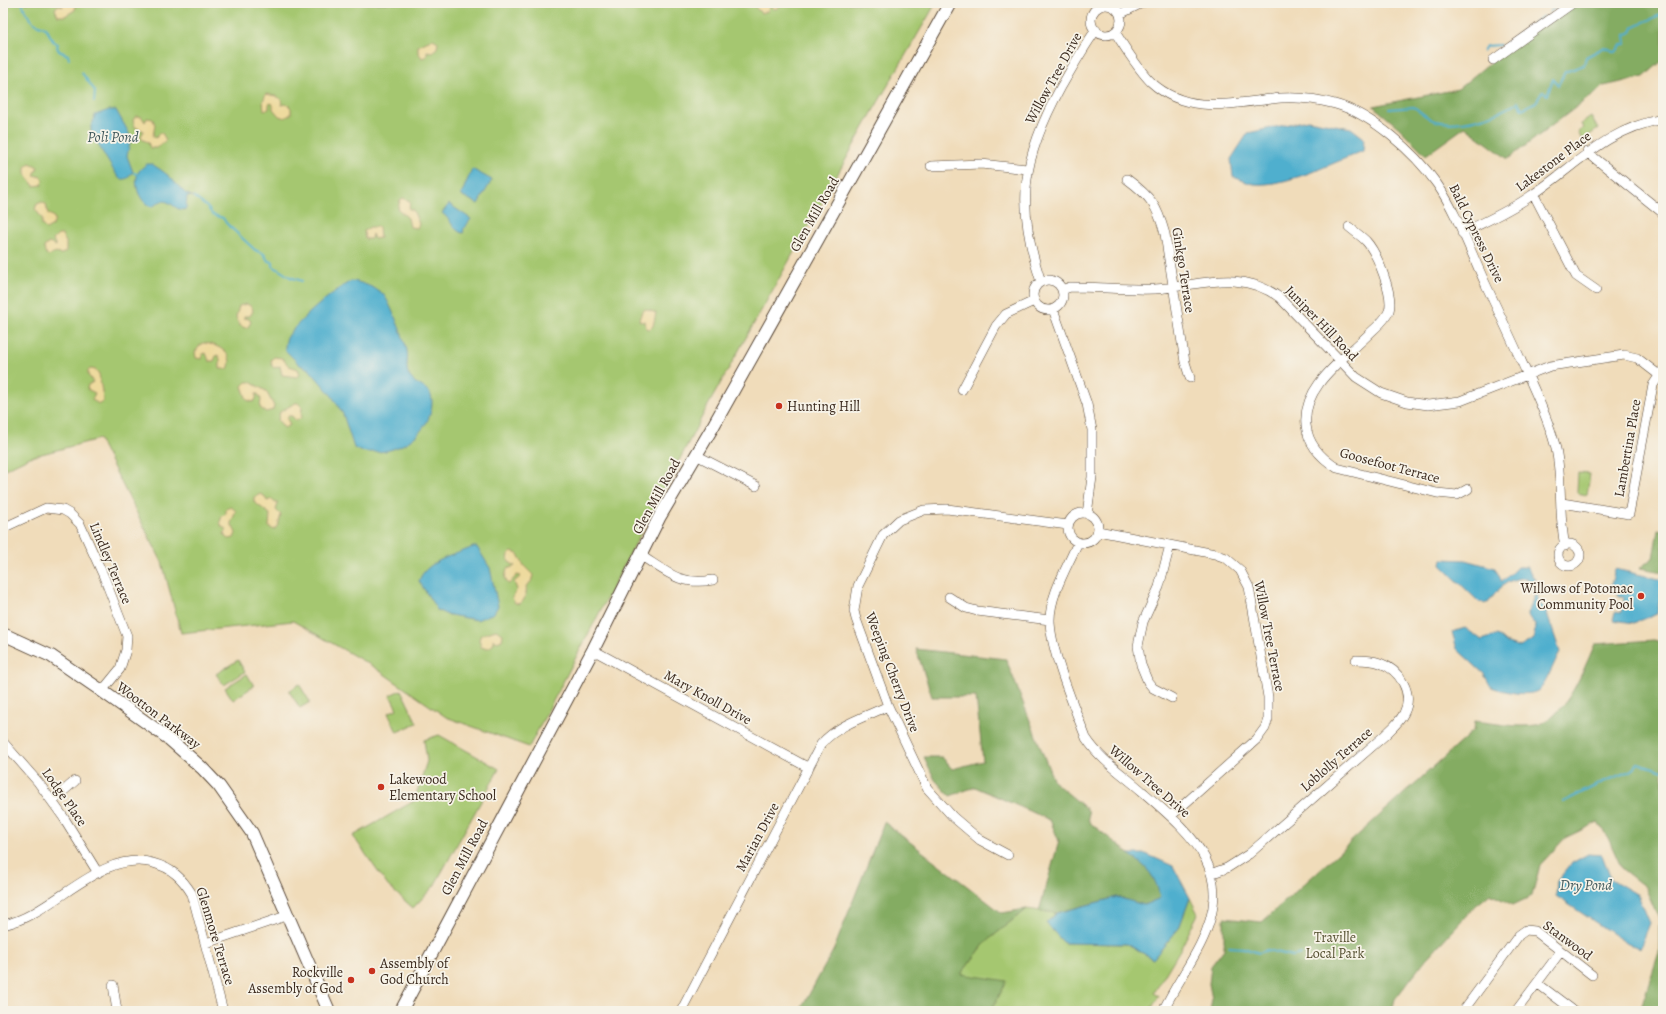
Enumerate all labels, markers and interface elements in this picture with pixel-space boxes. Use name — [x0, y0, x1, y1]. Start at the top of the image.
street label: Willow Tree Drive — [1020, 29, 1086, 128]
water label: Poli Pond — [87, 127, 139, 147]
street label: Lakestone Place — [1512, 127, 1595, 196]
street label: Glen Mill Road — [785, 173, 844, 255]
street label: Bald Cypress Drive — [1444, 181, 1509, 286]
street label: Ginkgo Terrace — [1167, 226, 1200, 314]
street label: Juniper Hill Road — [1281, 281, 1363, 366]
place label: Hunting Hill — [787, 397, 861, 416]
street label: Lambertina Place — [1610, 398, 1645, 499]
marker: Hunting Hill — [774, 401, 784, 411]
street label: Goosefoot Terrace — [1338, 443, 1442, 488]
street label: Glen Mill Road — [628, 455, 685, 537]
street label: Lindley Terrace — [85, 519, 136, 607]
street label: Willow Tree Terrace — [1249, 578, 1290, 693]
place label: Willows of Potomac Community Pool — [1520, 579, 1634, 614]
marker: Willows of Potomac Community Pool — [1636, 591, 1646, 601]
street label: Weeping Cherry Drive — [861, 608, 924, 735]
street label: Mary Knoll Drive — [661, 666, 755, 729]
street label: Wootton Parkway — [112, 677, 205, 754]
street label: Loblolly Terrace — [1296, 723, 1376, 796]
street label: Willow Tree Drive — [1104, 740, 1194, 822]
street label: Lodge Place — [38, 764, 92, 830]
place label: Lakewood Elementary School — [389, 770, 497, 805]
marker: Lakewood Elementary School — [376, 782, 386, 792]
street label: Marian Drive — [731, 799, 784, 875]
street label: Glen Mill Road — [436, 815, 493, 899]
water label: Dry Pond — [1560, 875, 1612, 895]
street label: Glenmore Terrace — [192, 885, 239, 988]
street label: Stanwood — [1539, 916, 1597, 965]
park label: Traville Local Park — [1306, 928, 1364, 963]
place label: Assembly of God Church — [379, 954, 451, 989]
place label: Rockville Assembly of God — [247, 963, 343, 998]
marker: Assembly of God Church — [367, 966, 377, 976]
marker: Rockville Assembly of God — [346, 975, 356, 985]

